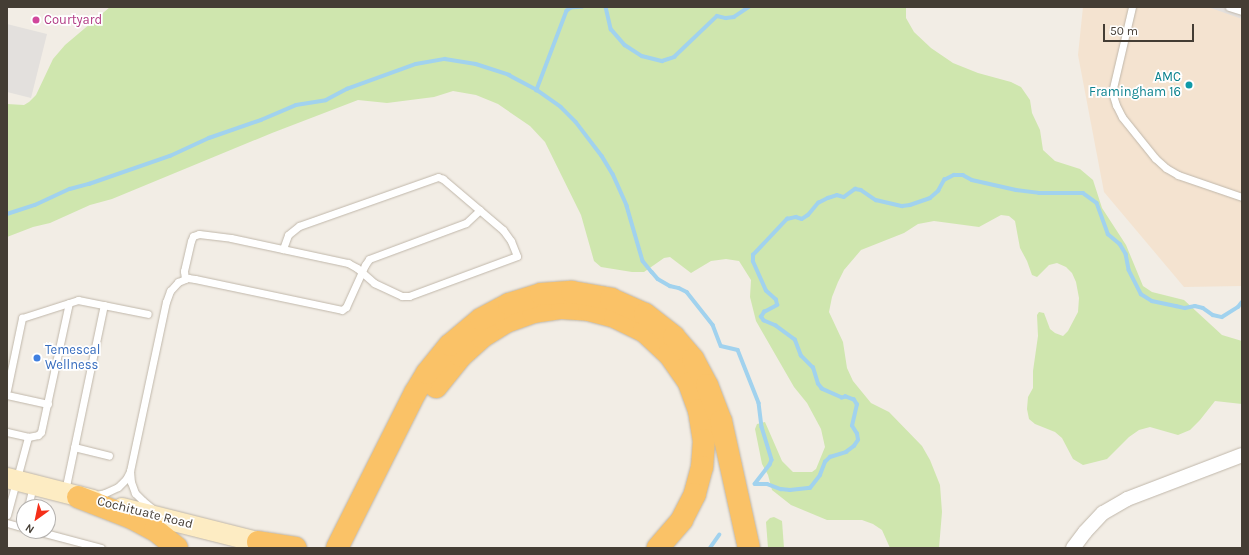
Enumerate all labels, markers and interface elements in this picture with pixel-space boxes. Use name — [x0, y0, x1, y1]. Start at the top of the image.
place label: Courtyard — [44, 12, 102, 28]
marker: Courtyard — [31, 15, 41, 25]
scale bar — [1105, 16, 1196, 42]
text: 50 m — [1110, 24, 1138, 38]
place label: AMC Framingham 16 — [1089, 70, 1181, 101]
marker: AMC Framingham 16 — [1184, 80, 1194, 90]
place label: Temescal Wellness — [45, 343, 100, 374]
marker: Temescal Wellness — [32, 353, 42, 363]
street label: Cochituate Road — [96, 494, 194, 532]
north arrow — [16, 499, 56, 539]
text: N — [23, 521, 37, 536]

